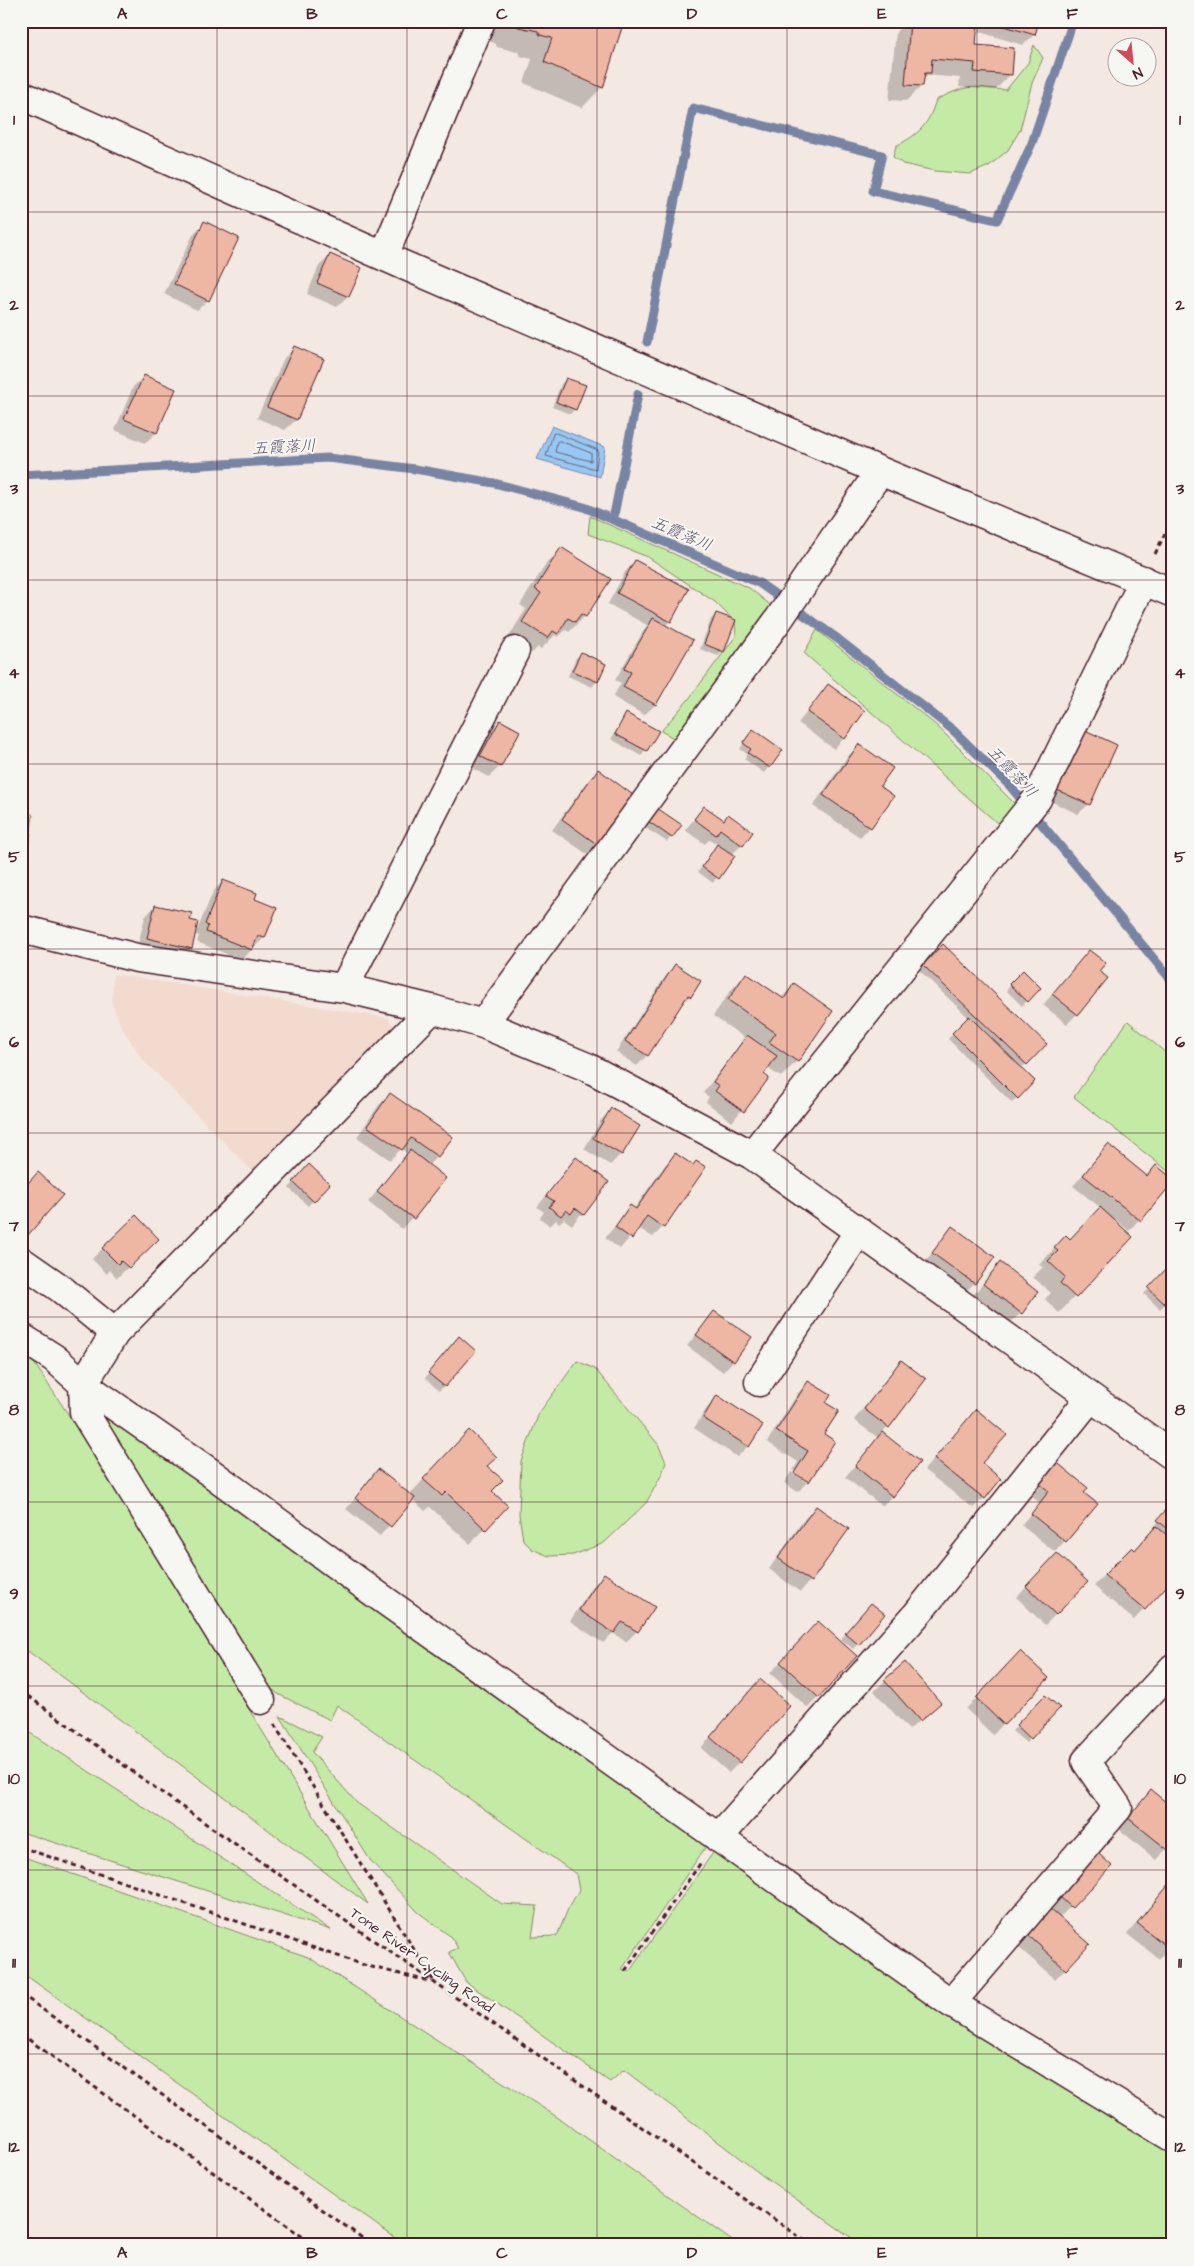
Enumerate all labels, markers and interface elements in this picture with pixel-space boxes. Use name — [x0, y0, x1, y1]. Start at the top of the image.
text: A — [117, 3, 128, 25]
text: B — [306, 3, 318, 25]
text: C — [496, 3, 508, 25]
text: D — [687, 3, 698, 25]
text: E — [877, 3, 887, 25]
text: F — [1066, 3, 1078, 25]
north arrow — [1106, 38, 1156, 88]
text: N — [1129, 62, 1146, 84]
text: 1 — [13, 109, 16, 131]
text: 1 — [1179, 109, 1182, 131]
text: 2 — [8, 294, 19, 316]
text: 2 — [1174, 294, 1185, 316]
water label: 五霞落川 — [252, 434, 317, 460]
text: 3 — [9, 478, 19, 500]
text: 3 — [1175, 478, 1185, 500]
water label: 五霞落川 — [648, 511, 715, 557]
text: 4 — [9, 662, 20, 684]
text: 4 — [1175, 662, 1186, 684]
water label: 五霞落川 — [982, 741, 1042, 803]
text: 5 — [8, 846, 20, 868]
text: 5 — [1174, 846, 1186, 868]
text: 6 — [9, 1031, 19, 1053]
text: 6 — [1175, 1031, 1185, 1053]
text: 7 — [8, 1215, 19, 1237]
text: 7 — [1174, 1215, 1185, 1237]
text: 8 — [9, 1399, 20, 1421]
text: 8 — [1175, 1399, 1186, 1421]
text: 9 — [9, 1583, 19, 1605]
text: 9 — [1175, 1583, 1185, 1605]
text: 10 — [8, 1768, 20, 1790]
text: 10 — [1174, 1768, 1186, 1790]
street label: Tone River Cycling Road — [345, 1903, 498, 2019]
text: 11 — [12, 1952, 17, 1974]
text: 11 — [1178, 1952, 1183, 1974]
text: 12 — [8, 2136, 20, 2158]
text: 12 — [1174, 2136, 1186, 2158]
text: A — [117, 2242, 128, 2264]
text: B — [306, 2242, 318, 2264]
text: C — [496, 2242, 508, 2264]
text: D — [687, 2242, 698, 2264]
text: E — [877, 2242, 887, 2264]
text: F — [1066, 2242, 1078, 2264]

